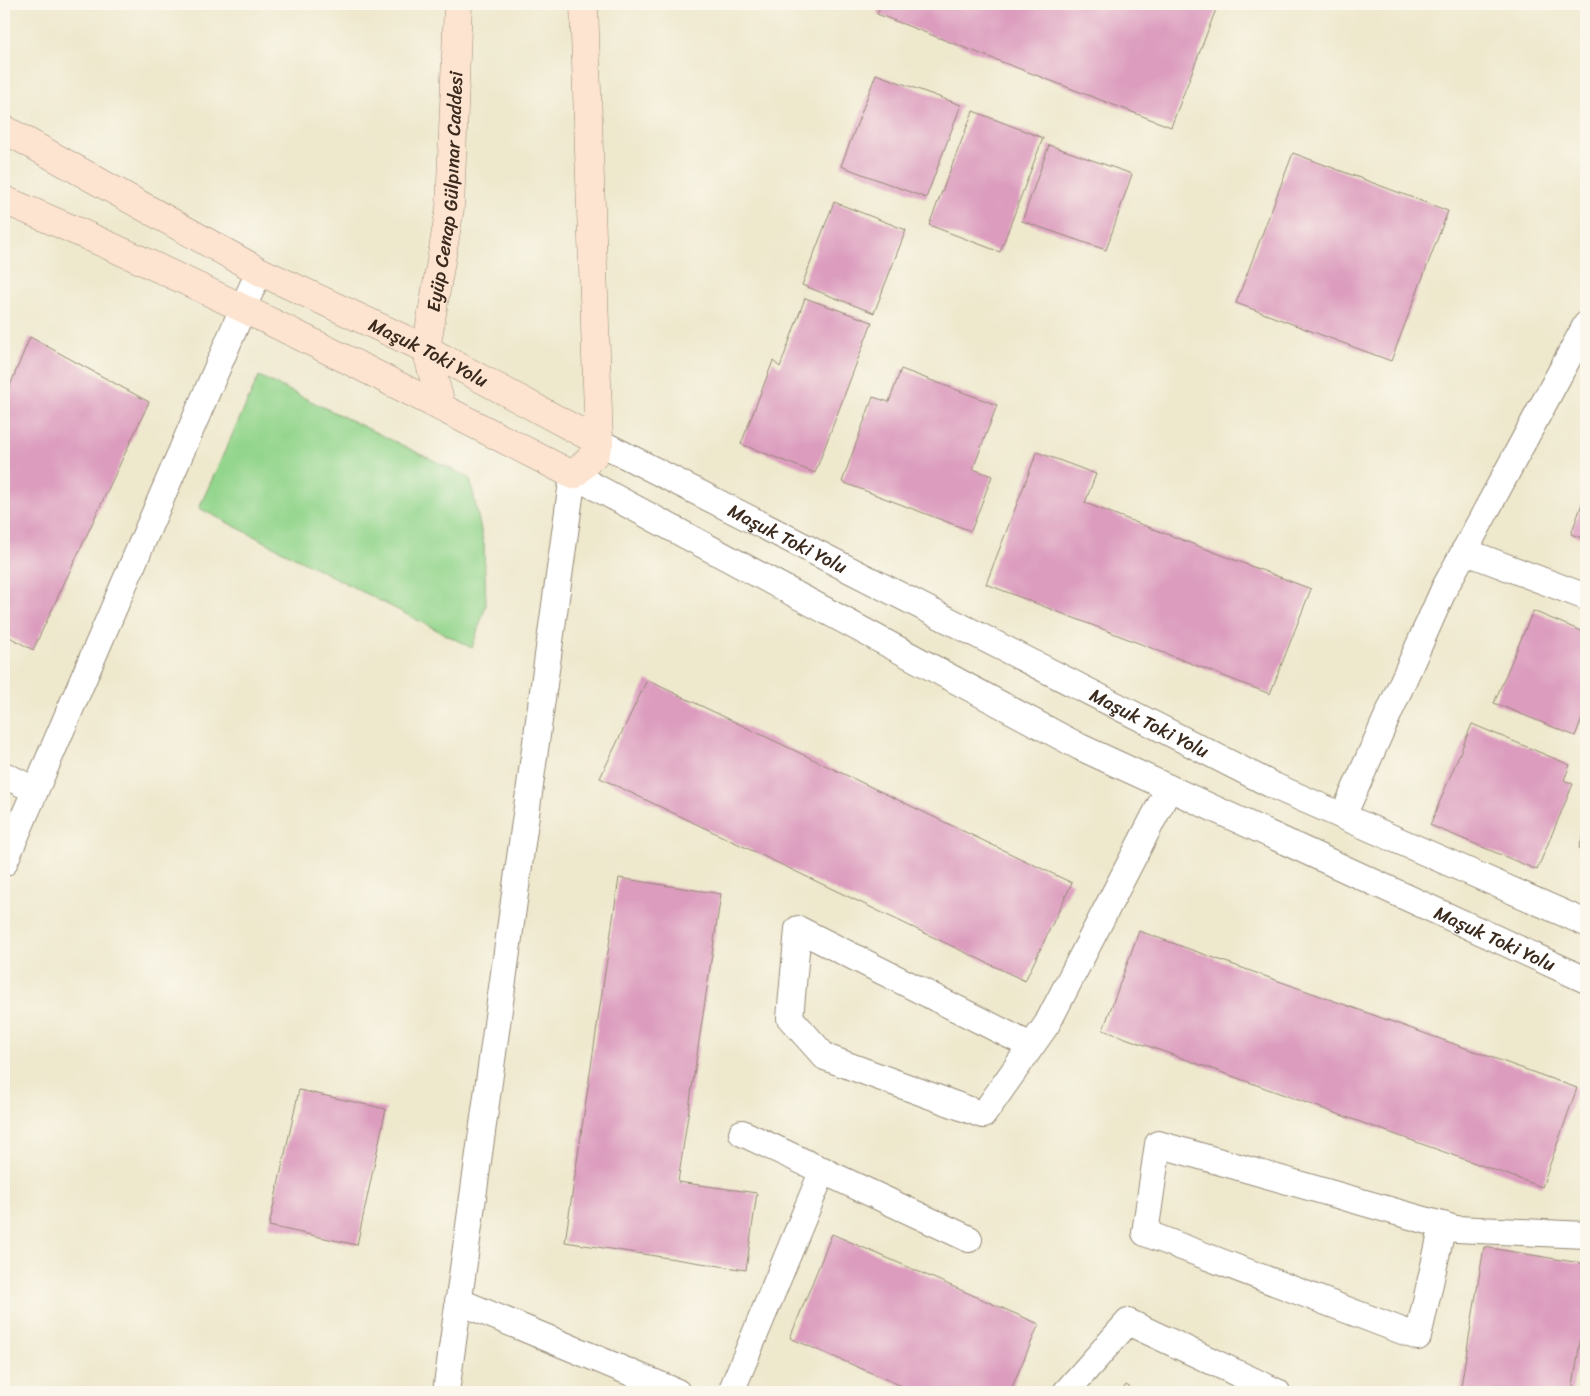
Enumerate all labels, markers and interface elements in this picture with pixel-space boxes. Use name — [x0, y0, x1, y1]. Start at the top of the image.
street label: Eyüp Cenap Gülpınar Caddesi — [416, 70, 472, 314]
street label: Maşuk Toki Yolu — [363, 308, 495, 396]
street label: Maşuk Toki Yolu — [722, 494, 854, 583]
street label: Maşuk Toki Yolu — [1084, 678, 1215, 767]
street label: Maşuk Toki Yolu — [1429, 896, 1561, 980]

